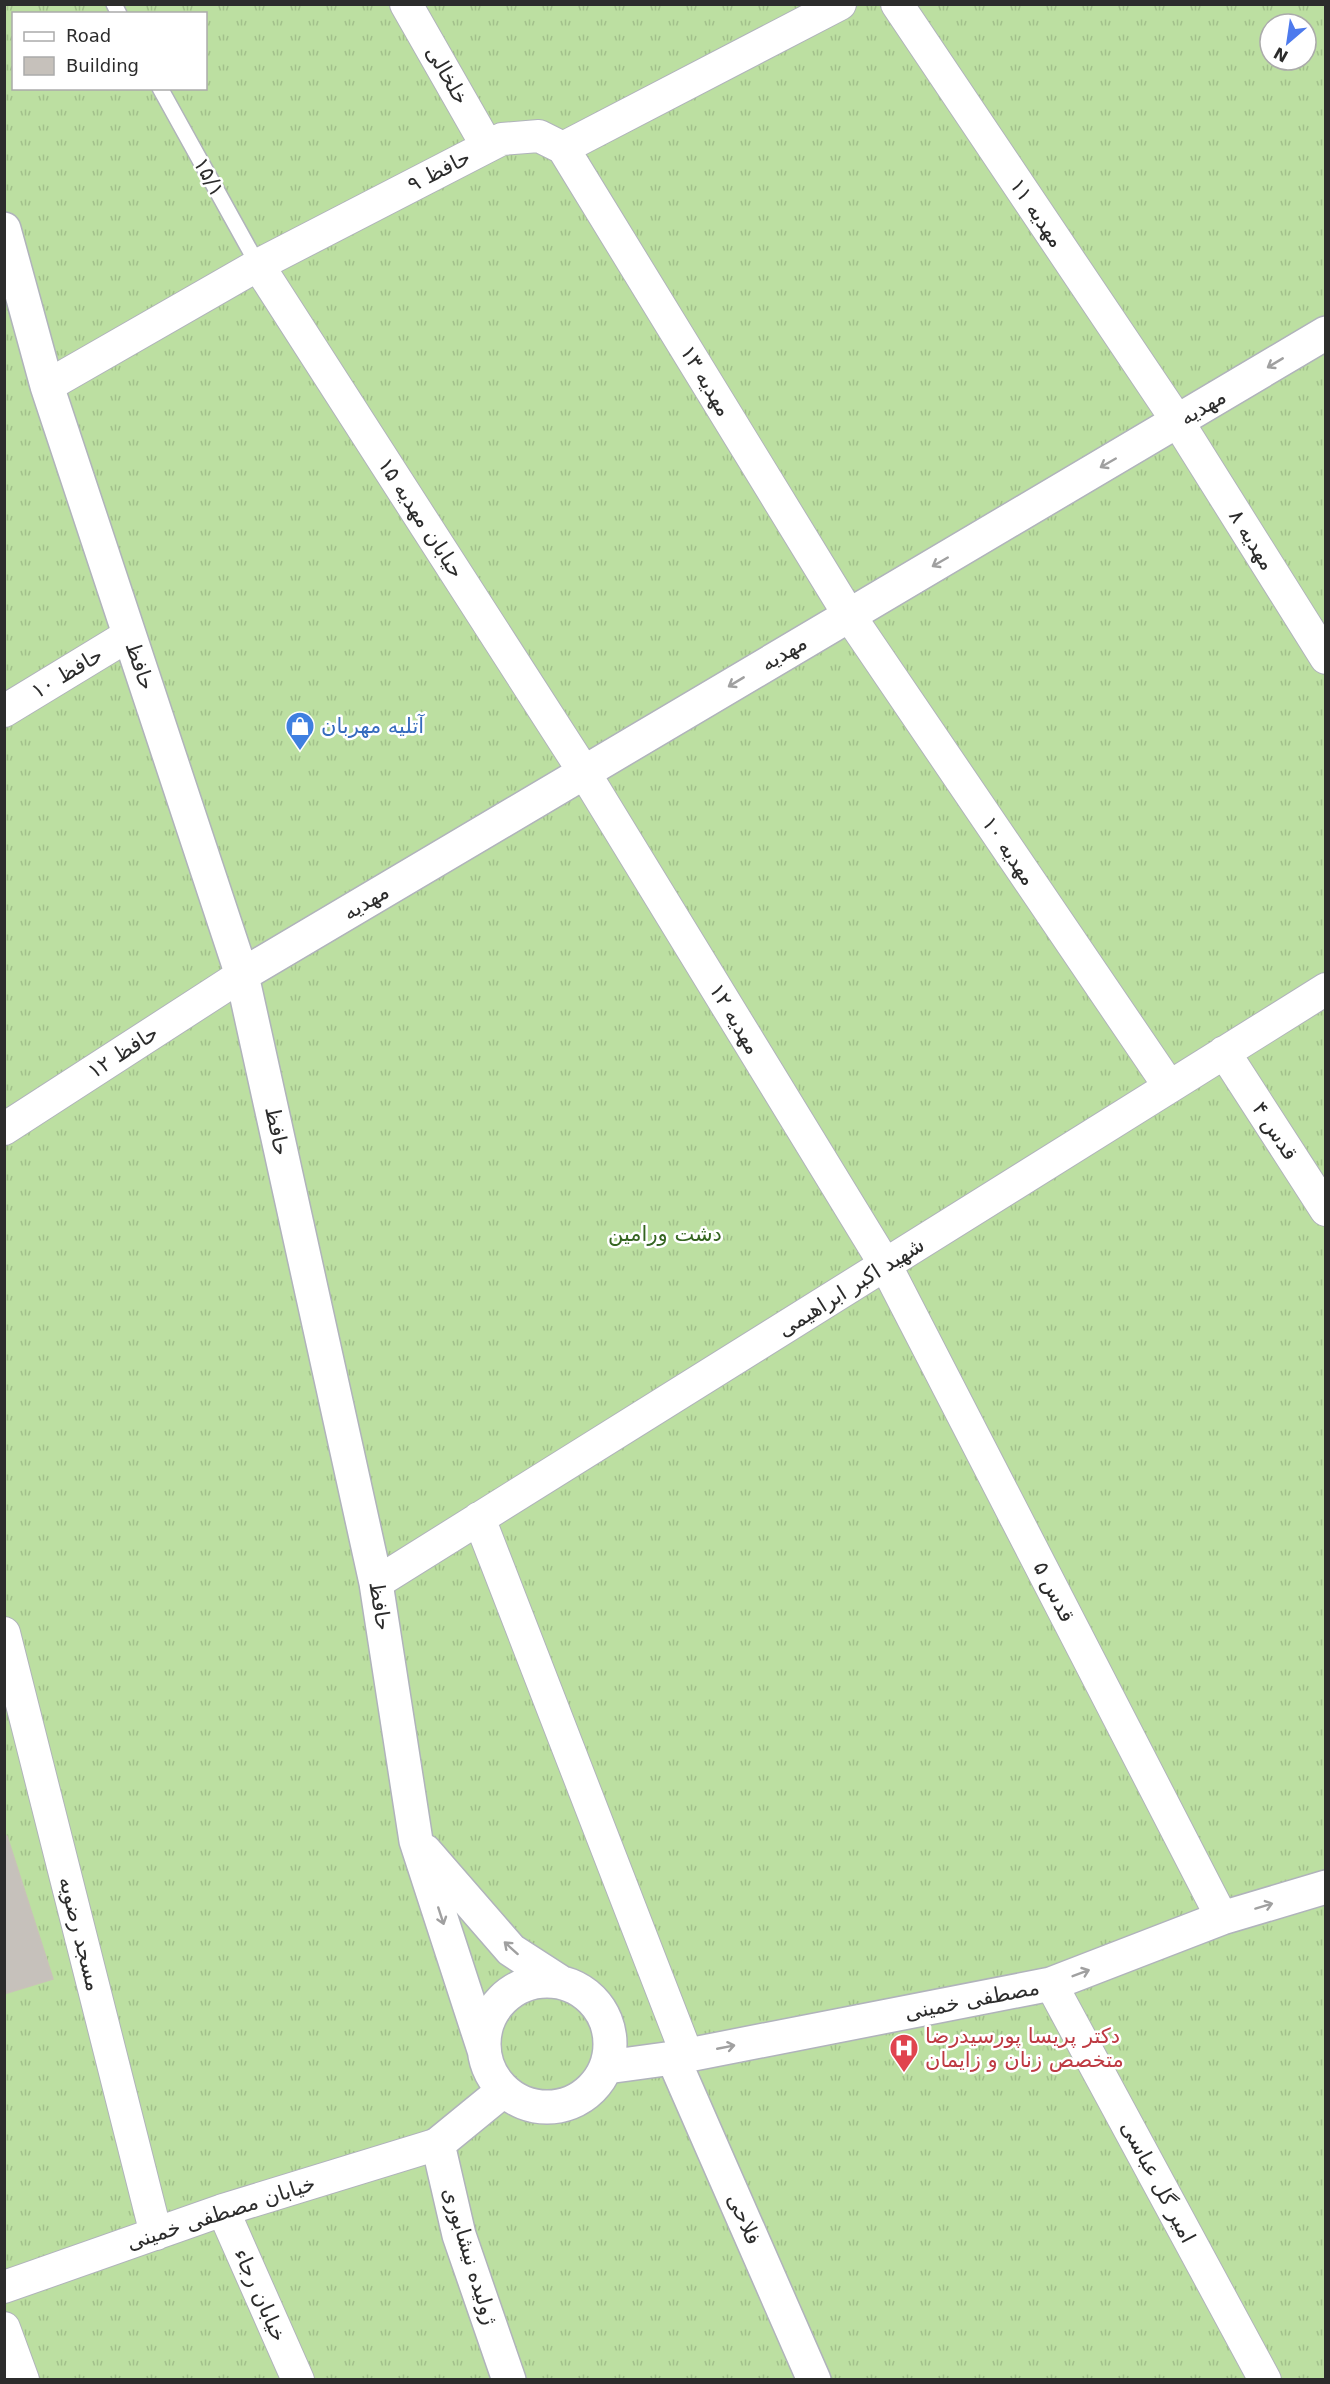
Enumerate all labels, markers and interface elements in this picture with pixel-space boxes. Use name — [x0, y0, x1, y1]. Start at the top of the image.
legend — [12, 12, 207, 90]
north arrow — [1258, 12, 1318, 72]
text: Road — [66, 25, 111, 46]
street label: خلخالی — [421, 41, 473, 109]
text: N — [1271, 43, 1291, 66]
text: Building — [66, 55, 139, 76]
street label: حافظ ۹ — [404, 145, 474, 197]
street label: ۱۵/۱ — [189, 153, 229, 201]
street label: مهدیه ۱۱ — [1005, 174, 1069, 252]
street label: مهدیه ۱۳ — [676, 341, 736, 421]
one-way arrow — [1267, 357, 1284, 369]
street label: مهدیه — [1176, 384, 1230, 430]
street label: حیابان مهدیه ۱۵ — [373, 453, 469, 583]
one-way arrow — [1100, 457, 1117, 469]
street label: مهدیه ۸ — [1224, 505, 1280, 575]
one-way arrow — [932, 556, 949, 568]
street label: مهدیه — [757, 630, 811, 676]
street label: حافظ — [121, 639, 159, 693]
street label: حافظ ۱۰ — [27, 642, 107, 704]
one-way arrow — [728, 676, 745, 688]
shop icon: آتلیه مهربان — [284, 710, 316, 752]
place label: آتلیه مهربان — [321, 713, 425, 738]
street label: مهدیه ۱۰ — [977, 812, 1041, 890]
street label: مهدیه — [339, 879, 393, 925]
street label: مهدیه ۱۲ — [705, 979, 765, 1059]
street label: حافظ ۱۲ — [84, 1021, 162, 1083]
street label: قدس ۴ — [1247, 1097, 1303, 1165]
street label: حافظ — [260, 1104, 294, 1158]
park label: دشت ورامین — [608, 1222, 722, 1246]
street label: شهید اکبر ابراهیمی — [773, 1232, 929, 1342]
street label: قدس ۵ — [1029, 1558, 1079, 1626]
street label: حافظ — [364, 1580, 396, 1632]
street label: مسجد رضویه — [54, 1874, 106, 1994]
one-way arrow — [1254, 1900, 1273, 1911]
one-way arrow — [436, 1906, 447, 1925]
one-way arrow — [504, 1941, 519, 1955]
one-way arrow — [1071, 1966, 1090, 1977]
street label: مصطفی خمینی — [903, 1975, 1041, 2025]
place label: دکتر پریسا پورسیدرضا متخصص زنان و زایمان — [925, 2024, 1124, 2072]
hospital icon: دکتر پریسا پورسیدرضا متخصص زنان و زایمان — [888, 2032, 920, 2074]
one-way arrow — [716, 2041, 736, 2052]
street label: امیر گل عباسی — [1116, 2117, 1200, 2247]
street label: خیابان مصطفی خمینی — [124, 2171, 318, 2255]
street label: ژولیده نیشابوری — [438, 2184, 502, 2328]
street label: فلاحی — [722, 2190, 766, 2248]
street label: خیابان رجاء — [229, 2245, 291, 2345]

